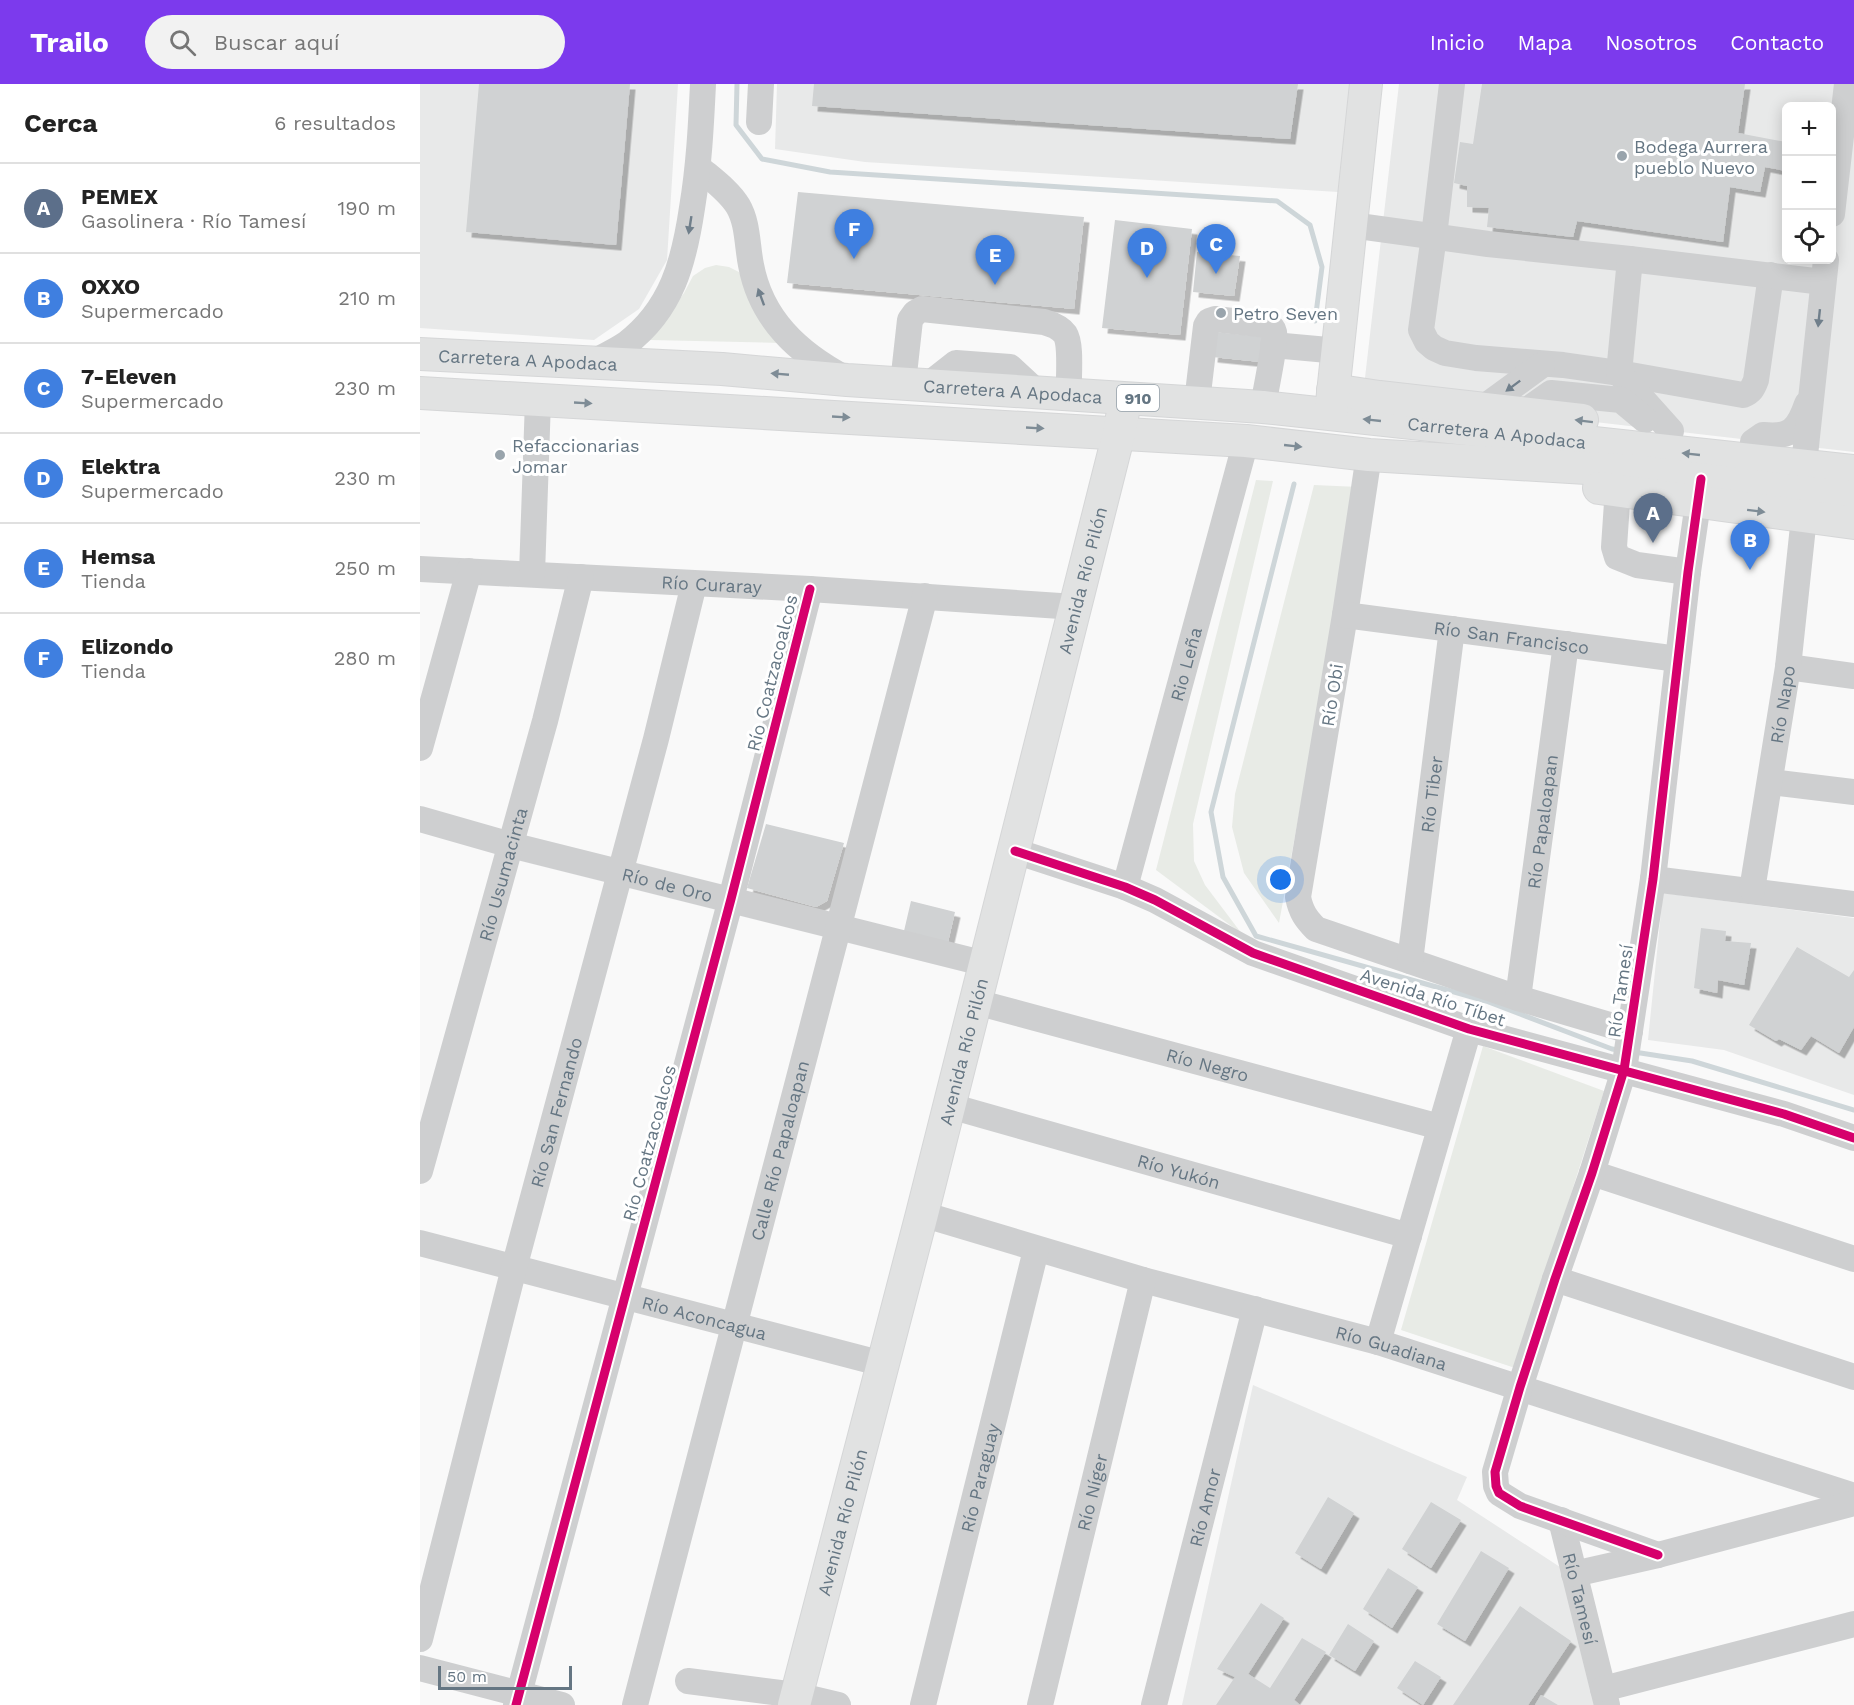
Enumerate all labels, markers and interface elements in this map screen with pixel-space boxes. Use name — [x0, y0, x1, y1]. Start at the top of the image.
search box — [145, 15, 565, 69]
text: Trailo — [30, 26, 109, 59]
icon: search — [166, 26, 199, 59]
text: Buscar aquí — [214, 30, 340, 55]
text: Inicio — [1430, 30, 1485, 55]
text: Mapa — [1518, 30, 1572, 55]
text: Nosotros — [1605, 30, 1697, 55]
text: Contacto — [1730, 30, 1824, 55]
map controls — [1782, 102, 1836, 264]
button: + — [1782, 102, 1836, 156]
text: Cerca — [24, 108, 98, 138]
text: 6 resultados — [274, 111, 396, 135]
place label: Bodega Aurrera pueblo Nuevo — [1634, 136, 1768, 178]
marker: Bodega Aurrera pueblo Nuevo — [1615, 149, 1629, 163]
button: − — [1782, 156, 1836, 210]
text: PEMEX — [81, 184, 158, 209]
text: A — [37, 196, 50, 220]
text: 190 m — [338, 196, 396, 220]
text: Gasolinera · Río Tamesí — [81, 209, 306, 233]
pin: F — [834, 210, 874, 259]
button: locate — [1782, 210, 1836, 264]
one-way arrow — [685, 215, 694, 234]
pin: C — [1196, 224, 1236, 274]
pin: D — [1128, 228, 1166, 278]
pin: E — [976, 236, 1014, 285]
text: OXXO — [81, 274, 140, 299]
text: B — [37, 286, 50, 310]
text: 210 m — [338, 286, 396, 310]
one-way arrow — [756, 288, 766, 306]
text: Supermercado — [81, 299, 224, 323]
place label: Petro Seven — [1233, 303, 1338, 324]
marker: Petro Seven — [1214, 306, 1228, 320]
one-way arrow — [1815, 308, 1824, 327]
street label: Carretera A Apodaca — [438, 344, 618, 374]
text: 7-Eleven — [81, 364, 177, 389]
one-way arrow — [771, 369, 790, 379]
street label: Carretera A Apodaca — [922, 374, 1103, 407]
text: C — [37, 376, 50, 400]
text: 230 m — [334, 376, 396, 400]
one-way arrow — [1505, 380, 1520, 392]
road number: 910 — [1117, 385, 1159, 411]
text: Supermercado — [81, 389, 224, 413]
one-way arrow — [574, 398, 593, 407]
one-way arrow — [831, 412, 850, 421]
street label: Carretera A Apodaca — [1406, 412, 1587, 452]
one-way arrow — [1363, 415, 1382, 425]
one-way arrow — [1575, 416, 1594, 425]
one-way arrow — [1026, 423, 1045, 433]
place label: Refaccionarias Jomar — [512, 435, 640, 477]
one-way arrow — [1283, 441, 1302, 451]
marker: Refaccionarias Jomar — [493, 448, 507, 462]
one-way arrow — [1682, 450, 1701, 459]
text: Elektra — [81, 454, 160, 479]
text: D — [36, 466, 51, 490]
text: 230 m — [334, 466, 396, 490]
text: Supermercado — [81, 479, 224, 503]
pin: A — [1634, 494, 1672, 543]
street label: Avenida Río Pilón — [1053, 504, 1111, 656]
one-way arrow — [1747, 506, 1766, 515]
pin: B — [1730, 520, 1770, 570]
text: Hemsa — [81, 544, 155, 569]
text: E — [37, 556, 50, 580]
text: 250 m — [334, 556, 396, 580]
text: Tienda — [81, 569, 146, 593]
street label: Río Curaray — [661, 571, 763, 597]
street label: Río Coatzacoalcos — [742, 592, 802, 754]
street label: Río San Francisco — [1433, 616, 1591, 658]
street label: Rio Leña — [1165, 625, 1206, 703]
text: Elizondo — [81, 634, 174, 659]
text: F — [37, 646, 50, 670]
text: 280 m — [334, 646, 396, 670]
text: Tienda — [81, 659, 146, 683]
street label: Río Obi — [1317, 662, 1347, 728]
street label: Río Napo — [1765, 664, 1799, 745]
street label: Río Papaloapan — [1522, 753, 1561, 890]
street label: Río Tiber — [1416, 755, 1446, 834]
street label: Río Usumacinta — [474, 805, 531, 943]
street label: Río de Oro — [620, 863, 715, 906]
your location — [1266, 865, 1295, 894]
street label: Río Tamesí — [1603, 943, 1637, 1039]
street label: Avenida Río Tíbet — [1358, 964, 1509, 1031]
street label: Avenida Río Pilón — [934, 976, 992, 1127]
street label: Río San Fernando — [526, 1035, 586, 1190]
street label: Río Negro — [1164, 1043, 1251, 1086]
street label: Calle Río Papaloapan — [746, 1058, 813, 1243]
street label: Río Coatzacoalcos — [618, 1063, 680, 1223]
street label: Río Yukón — [1135, 1149, 1223, 1193]
street label: Río Aconcagua — [640, 1291, 769, 1344]
street label: Río Guadiana — [1333, 1321, 1450, 1374]
street label: Río Paraguay — [956, 1420, 1003, 1535]
street label: Avenida Río Pilón — [812, 1446, 871, 1598]
street label: Río Níger — [1072, 1451, 1111, 1533]
street label: Río Amor — [1184, 1466, 1224, 1549]
street label: Río Tamesí — [1559, 1550, 1602, 1647]
scale bar — [438, 1663, 572, 1690]
text: 50 m — [447, 1667, 487, 1686]

